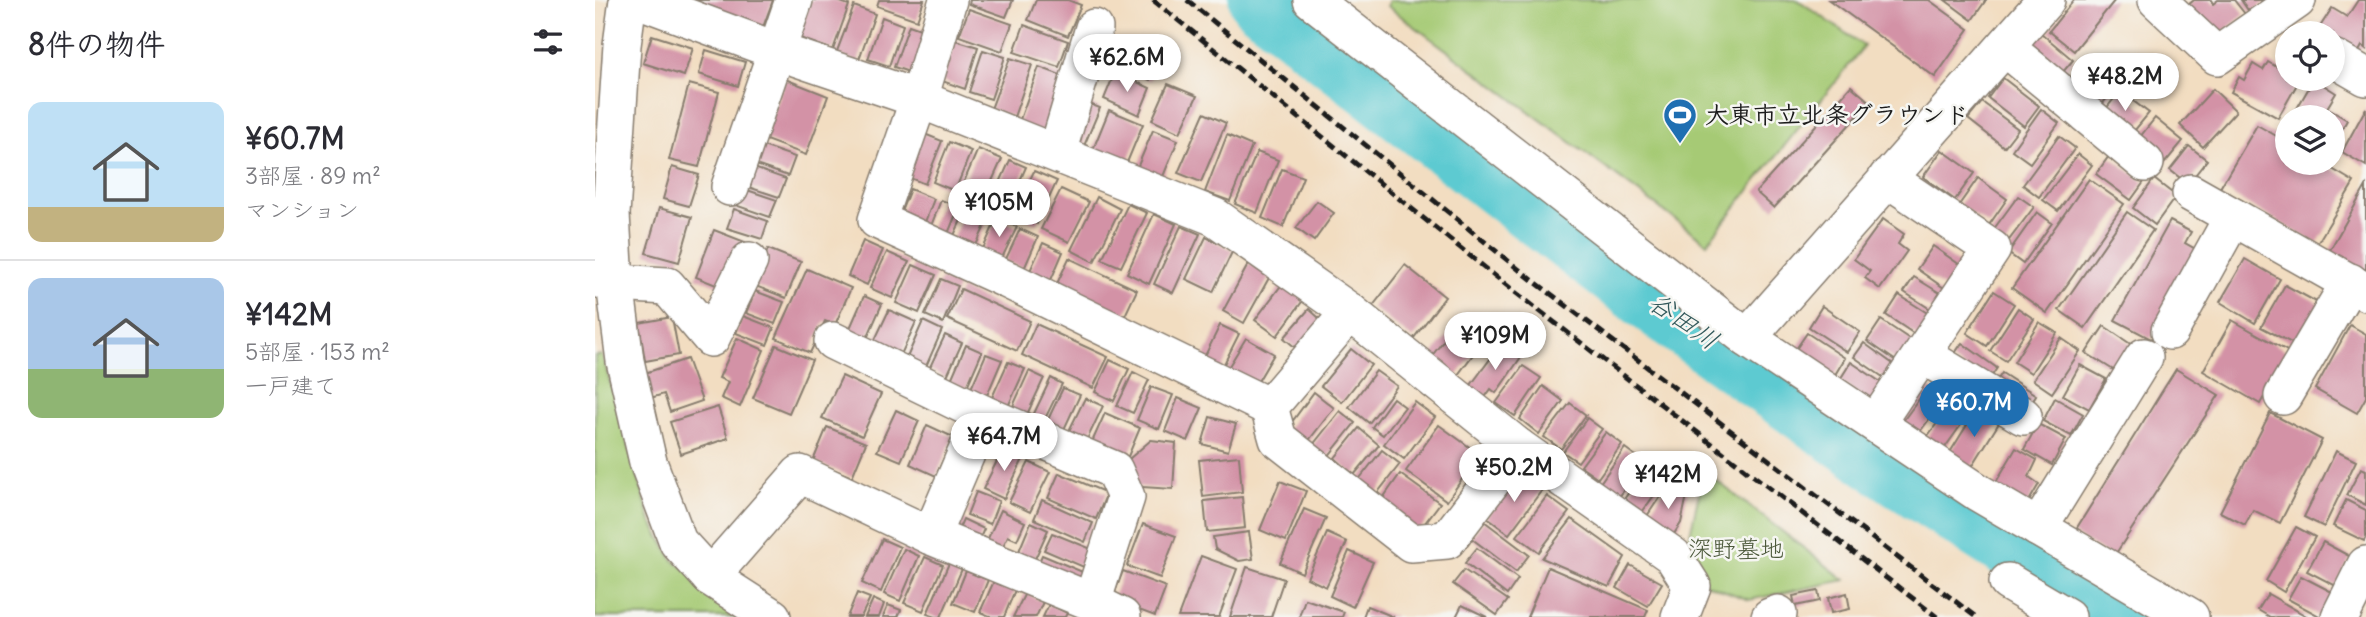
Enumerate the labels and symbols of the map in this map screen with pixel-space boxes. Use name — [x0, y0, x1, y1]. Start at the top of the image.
pin: ¥62.6M — [1070, 34, 1184, 94]
pin: ¥48.2M — [2068, 54, 2182, 113]
sports icon: 大東市立北条グラウンド — [1661, 96, 1699, 145]
place label: 大東市立北条グラウンド — [1705, 99, 1969, 129]
pin: ¥105M — [950, 180, 1048, 239]
water label: 谷田川 — [1643, 285, 1726, 356]
pin: ¥109M — [1446, 312, 1544, 372]
pin: ¥60.7M — [1917, 380, 2031, 439]
pin: ¥64.7M — [947, 414, 1061, 473]
pin: ¥50.2M — [1457, 444, 1571, 504]
pin: ¥142M — [1619, 452, 1717, 511]
park label: 深野墓地 — [1688, 533, 1784, 563]

